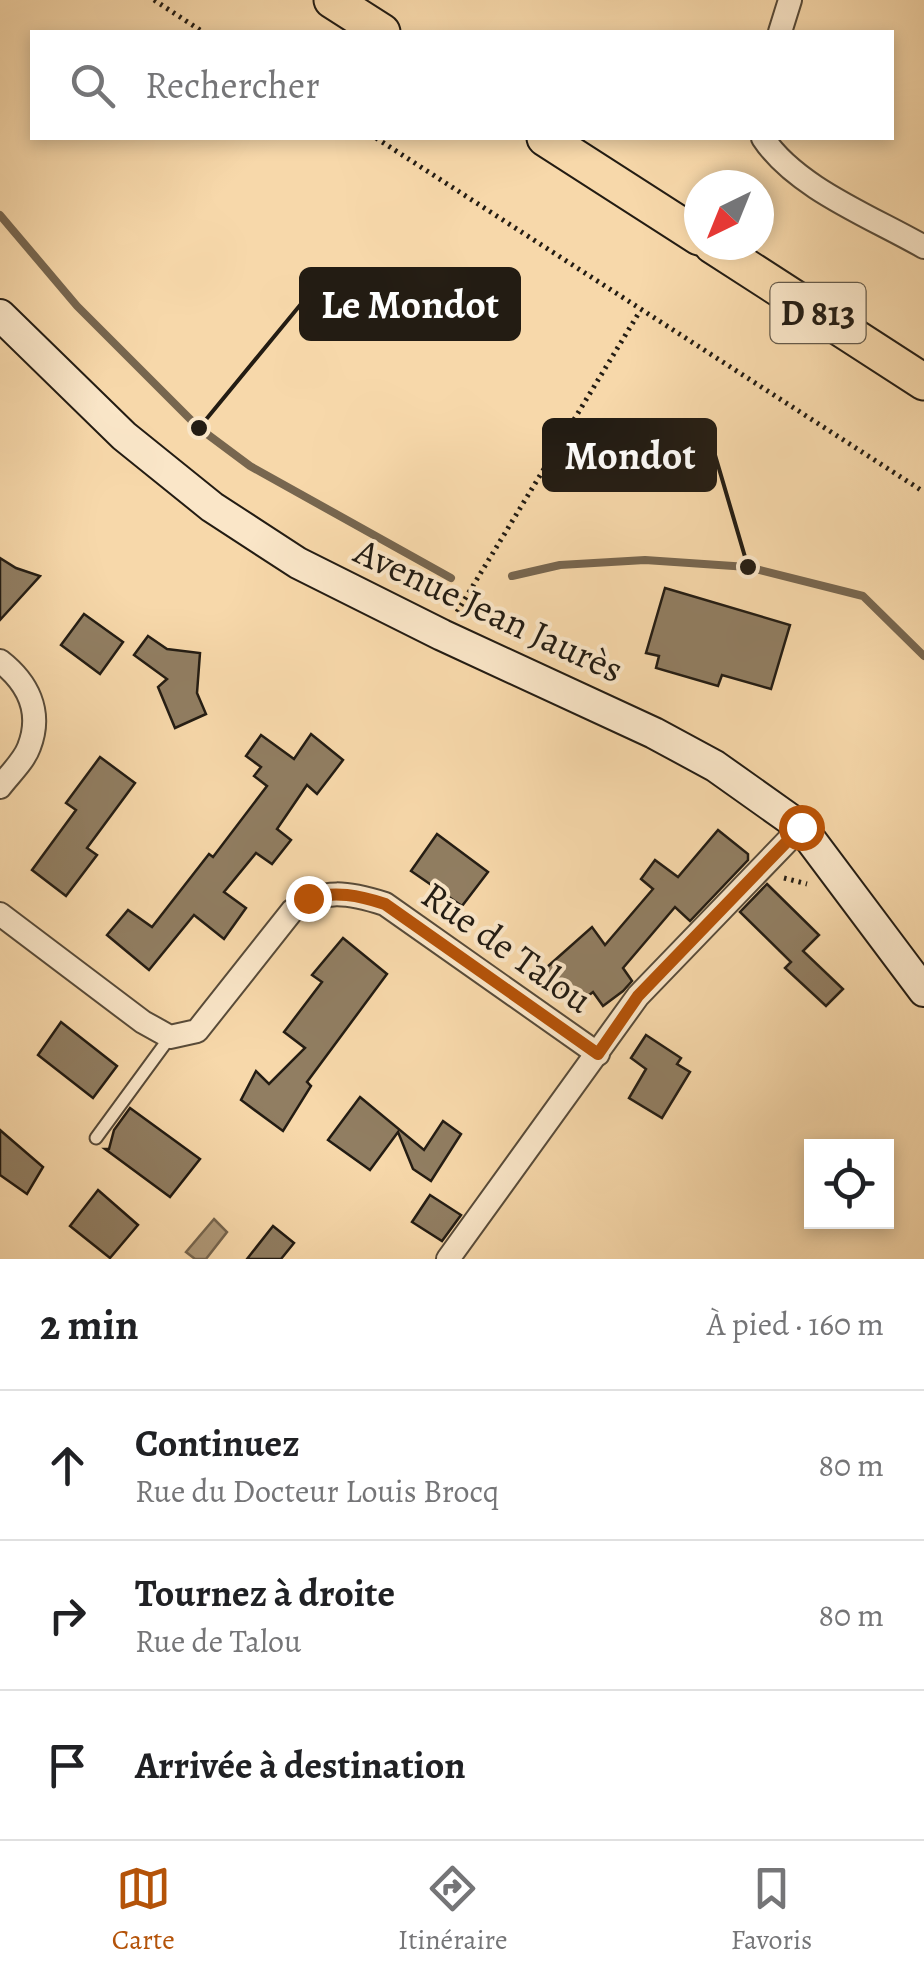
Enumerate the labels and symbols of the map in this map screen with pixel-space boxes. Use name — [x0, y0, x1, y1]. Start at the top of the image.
north arrow — [684, 170, 774, 260]
callout: Le Mondot — [301, 269, 519, 339]
text: Le Mondot — [321, 277, 499, 332]
road number: D 813 — [770, 283, 866, 343]
callout: Mondot — [544, 420, 715, 490]
text: Mondot — [564, 428, 696, 483]
street label: Avenue Jean Jaurès — [345, 525, 632, 695]
route start — [779, 805, 825, 851]
street label: Rue de Talou — [411, 869, 603, 1025]
route end — [286, 876, 332, 922]

